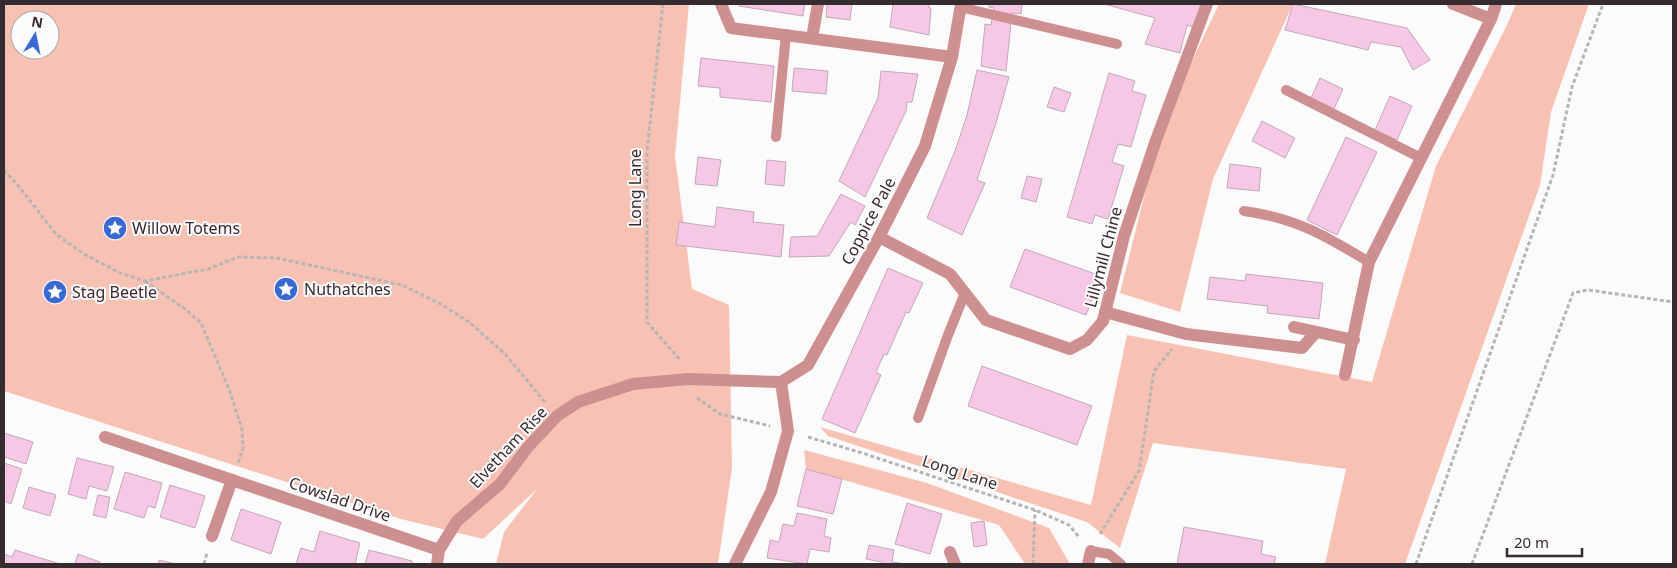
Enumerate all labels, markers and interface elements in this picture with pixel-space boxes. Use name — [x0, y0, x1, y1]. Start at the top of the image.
north arrow — [10, 10, 60, 60]
text: N — [30, 11, 45, 32]
street label: Long Lane — [624, 149, 646, 227]
street label: Coppice Pale — [836, 173, 900, 269]
street label: Lillymill Chine — [1079, 204, 1127, 310]
place icon: Willow Totems — [102, 215, 128, 241]
place label: Willow Totems — [132, 217, 240, 239]
place icon: Nuthatches — [273, 276, 299, 302]
place label: Nuthatches — [304, 278, 391, 300]
place icon: Stag Beetle — [42, 279, 68, 305]
place label: Stag Beetle — [72, 281, 157, 303]
street label: Elvetham Rise — [464, 401, 552, 493]
street label: Long Lane — [919, 449, 1001, 495]
street label: Cowslad Drive — [286, 471, 394, 527]
scale bar — [1507, 526, 1582, 558]
text: 20 m — [1514, 532, 1549, 552]

